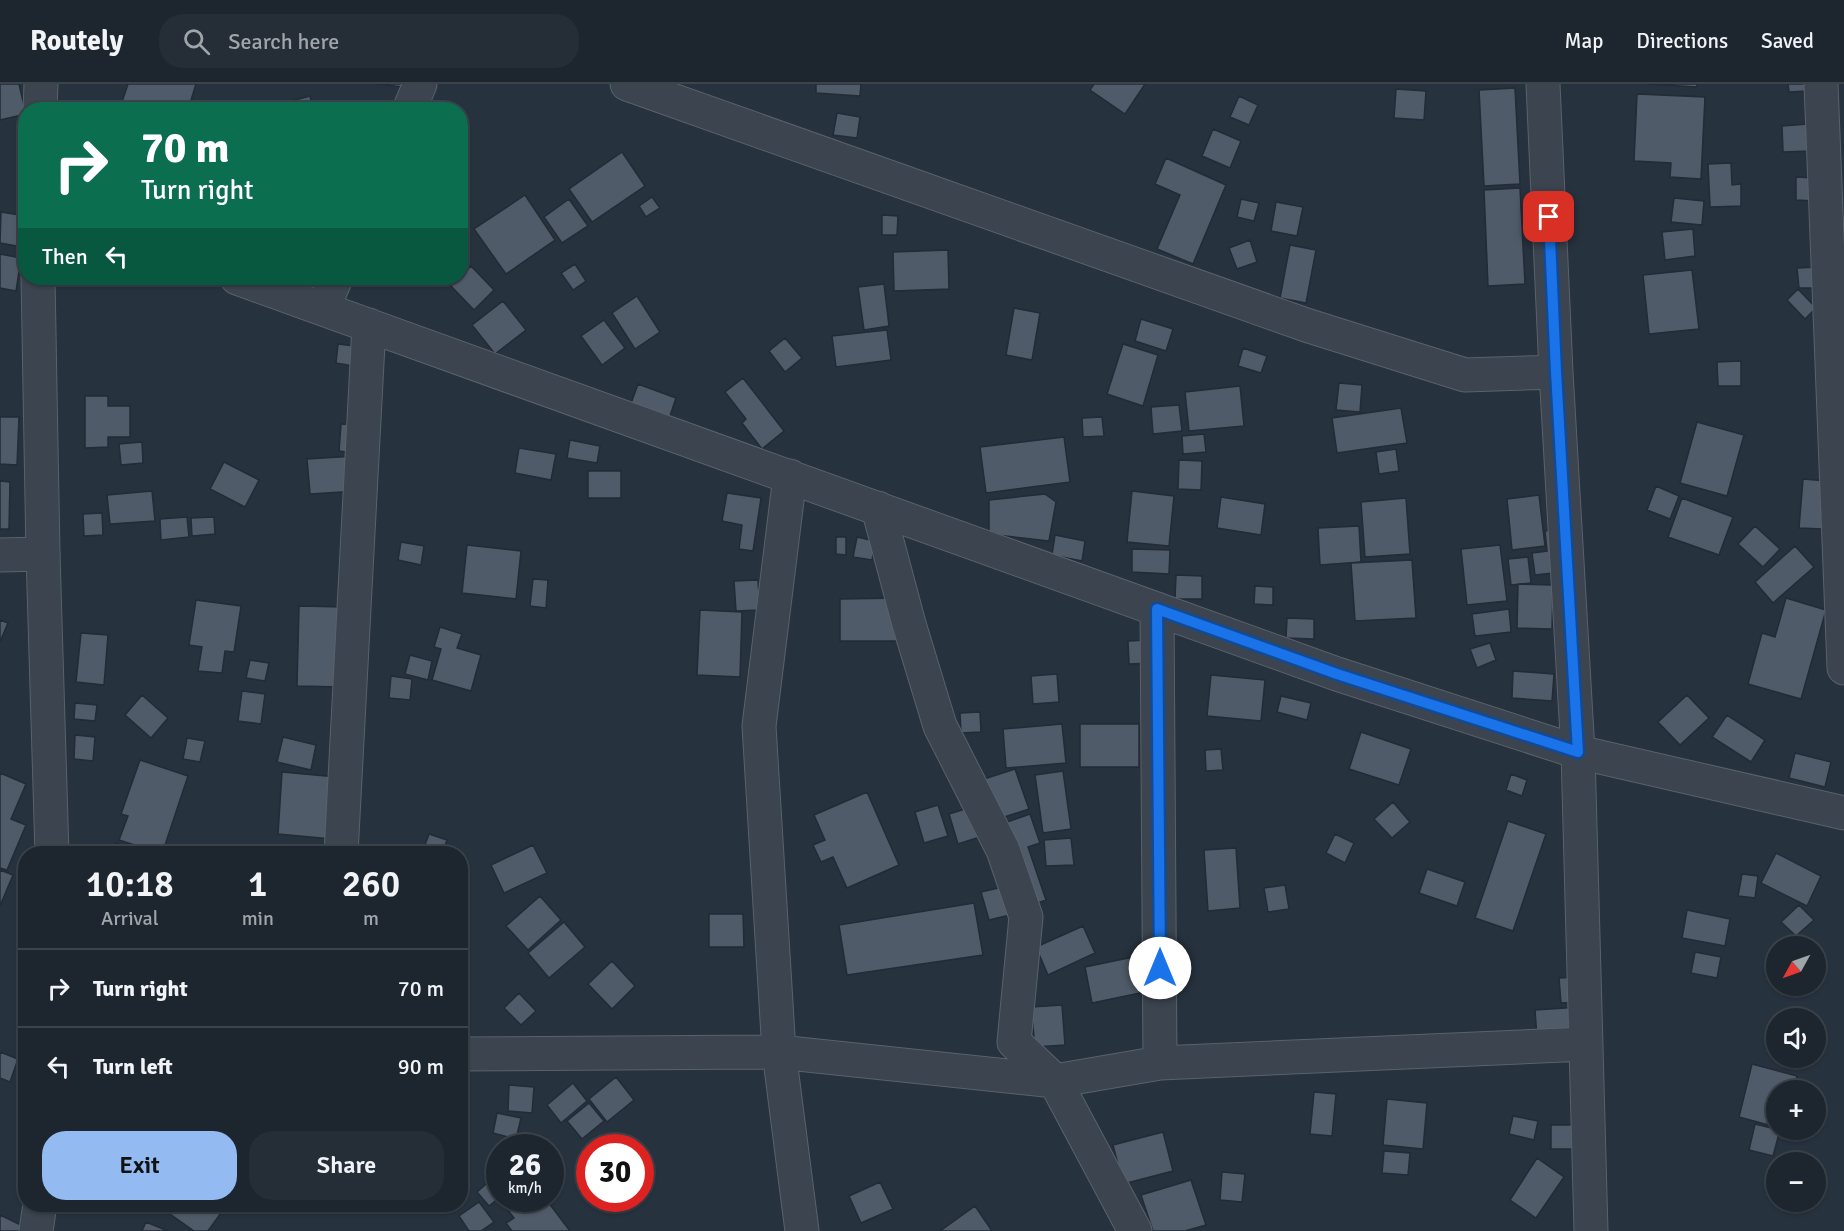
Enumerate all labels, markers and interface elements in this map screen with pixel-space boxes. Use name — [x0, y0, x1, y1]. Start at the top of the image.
search box — [159, 14, 579, 68]
text: Routely — [30, 24, 123, 58]
icon: search — [180, 25, 213, 58]
text: Search here — [228, 28, 339, 55]
text: Map — [1565, 28, 1603, 54]
text: Directions — [1636, 28, 1728, 54]
text: Saved — [1761, 28, 1814, 54]
text: 70 m — [141, 123, 230, 174]
icon: right — [42, 126, 120, 204]
text: Turn right — [141, 174, 254, 207]
pin — [1523, 191, 1574, 242]
icon: arrive — [1532, 200, 1565, 233]
icon: left — [100, 240, 133, 273]
text: Then — [42, 243, 88, 270]
text: 10:18 — [86, 862, 174, 907]
text: 1 — [248, 862, 268, 907]
text: 260 — [342, 862, 400, 907]
text: Arrival — [101, 906, 159, 931]
text: min — [242, 906, 274, 931]
text: m — [363, 906, 379, 931]
position arrow — [1128, 936, 1192, 1000]
north arrow — [1766, 936, 1826, 996]
map controls — [1766, 936, 1826, 1212]
icon: right — [42, 972, 75, 1005]
text: Turn right — [93, 975, 188, 1002]
text: 70 m — [398, 975, 444, 1002]
button: sound — [1766, 1008, 1826, 1068]
icon: left — [42, 1050, 75, 1083]
text: Turn left — [93, 1053, 173, 1080]
text: 90 m — [398, 1053, 444, 1080]
button: + — [1766, 1080, 1826, 1140]
button: Exit — [42, 1131, 237, 1200]
button: Share — [249, 1131, 444, 1200]
speed limit sign: 30 — [576, 1134, 654, 1212]
text: 26 — [509, 1147, 541, 1184]
button: − — [1766, 1152, 1826, 1212]
text: km/h — [508, 1179, 542, 1197]

